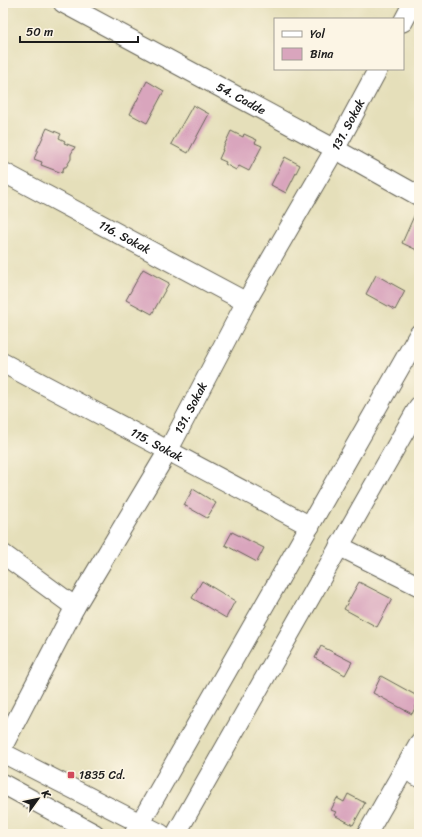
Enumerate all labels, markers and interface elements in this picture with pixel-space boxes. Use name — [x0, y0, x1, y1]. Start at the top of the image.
scale bar — [20, 18, 138, 44]
legend — [274, 18, 404, 70]
text: 50 m — [26, 21, 53, 43]
text: Yol — [310, 23, 325, 45]
text: Bina — [310, 43, 334, 65]
street label: 54. Cadde — [212, 76, 270, 121]
street label: 131. Sokak — [325, 94, 371, 155]
street label: 116. Sokak — [95, 214, 155, 260]
street label: 131. Sokak — [168, 377, 214, 438]
street label: 115. Sokak — [126, 422, 187, 468]
place label: 1835 Cd. — [79, 764, 126, 786]
marker: 1835 Cd. — [66, 770, 76, 780]
north arrow — [18, 779, 58, 819]
text: K — [36, 785, 56, 803]

